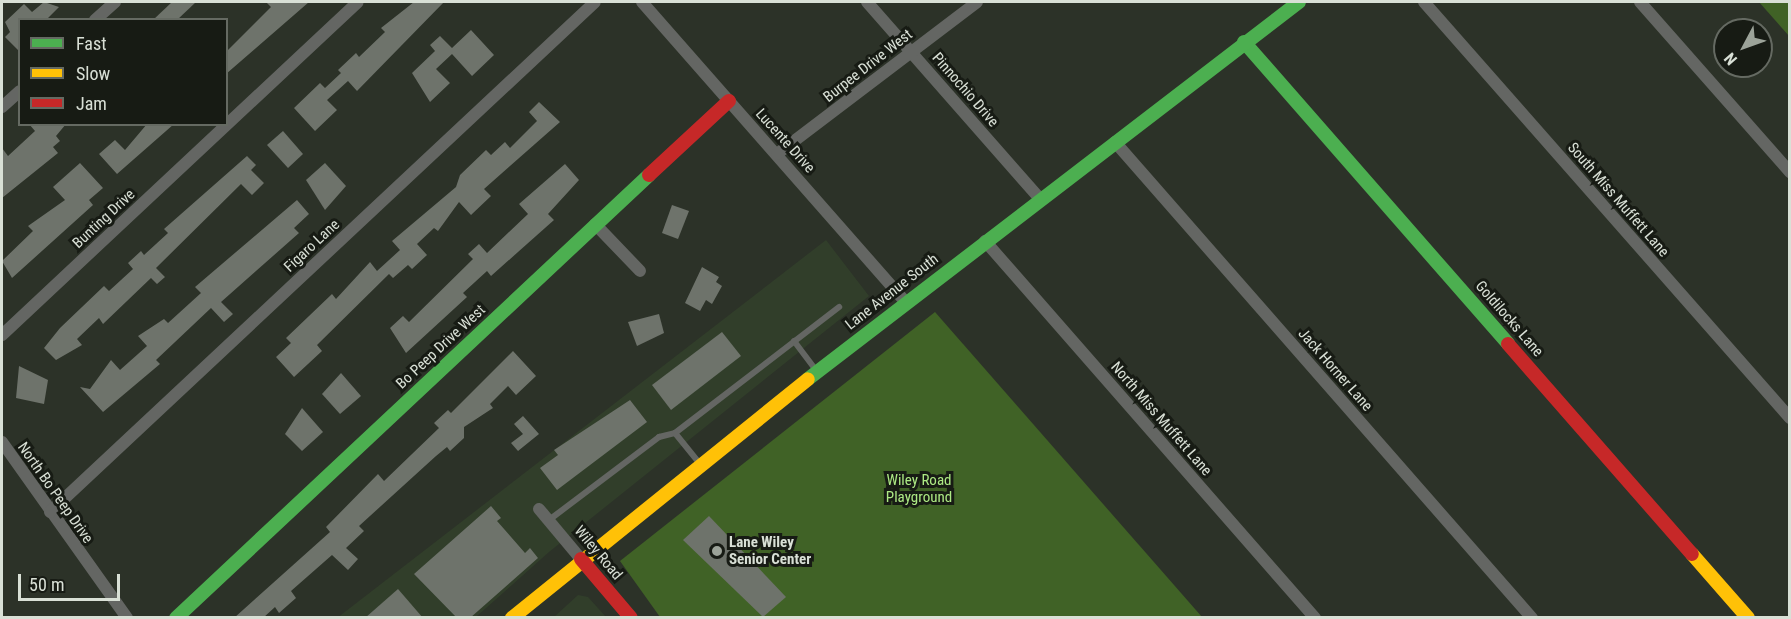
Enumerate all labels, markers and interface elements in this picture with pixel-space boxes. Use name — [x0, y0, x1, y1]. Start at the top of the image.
legend — [18, 18, 228, 126]
north arrow — [1713, 18, 1773, 78]
street label: Burpee Drive West — [820, 26, 916, 106]
text: Fast — [76, 33, 107, 54]
street label: Pinnochio Drive — [928, 49, 1002, 131]
text: N — [1720, 49, 1741, 69]
text: Slow — [76, 63, 110, 84]
text: Jam — [76, 93, 107, 114]
street label: Lucente Drive — [752, 105, 818, 177]
street label: South Miss Muffett Lane — [1563, 139, 1673, 261]
street label: Bunting Drive — [69, 186, 139, 252]
street label: Figaro Lane — [281, 216, 343, 276]
street label: Lane Avenue South — [842, 250, 942, 334]
street label: Goldilocks Lane — [1471, 278, 1547, 360]
street label: Bo Peep Drive West — [393, 301, 489, 393]
street label: Jack Horner Lane — [1294, 325, 1376, 415]
street label: North Miss Muffett Lane — [1107, 359, 1215, 479]
street label: North Bo Peep Drive — [13, 439, 97, 547]
park label: Wiley Road Playground — [886, 471, 952, 506]
street label: Wiley Road — [570, 522, 626, 584]
place label: Lane Wiley Senior Center — [729, 533, 811, 568]
marker: Lane Wiley Senior Center — [710, 544, 724, 558]
scale bar — [21, 562, 123, 600]
text: 50 m — [29, 574, 64, 595]

